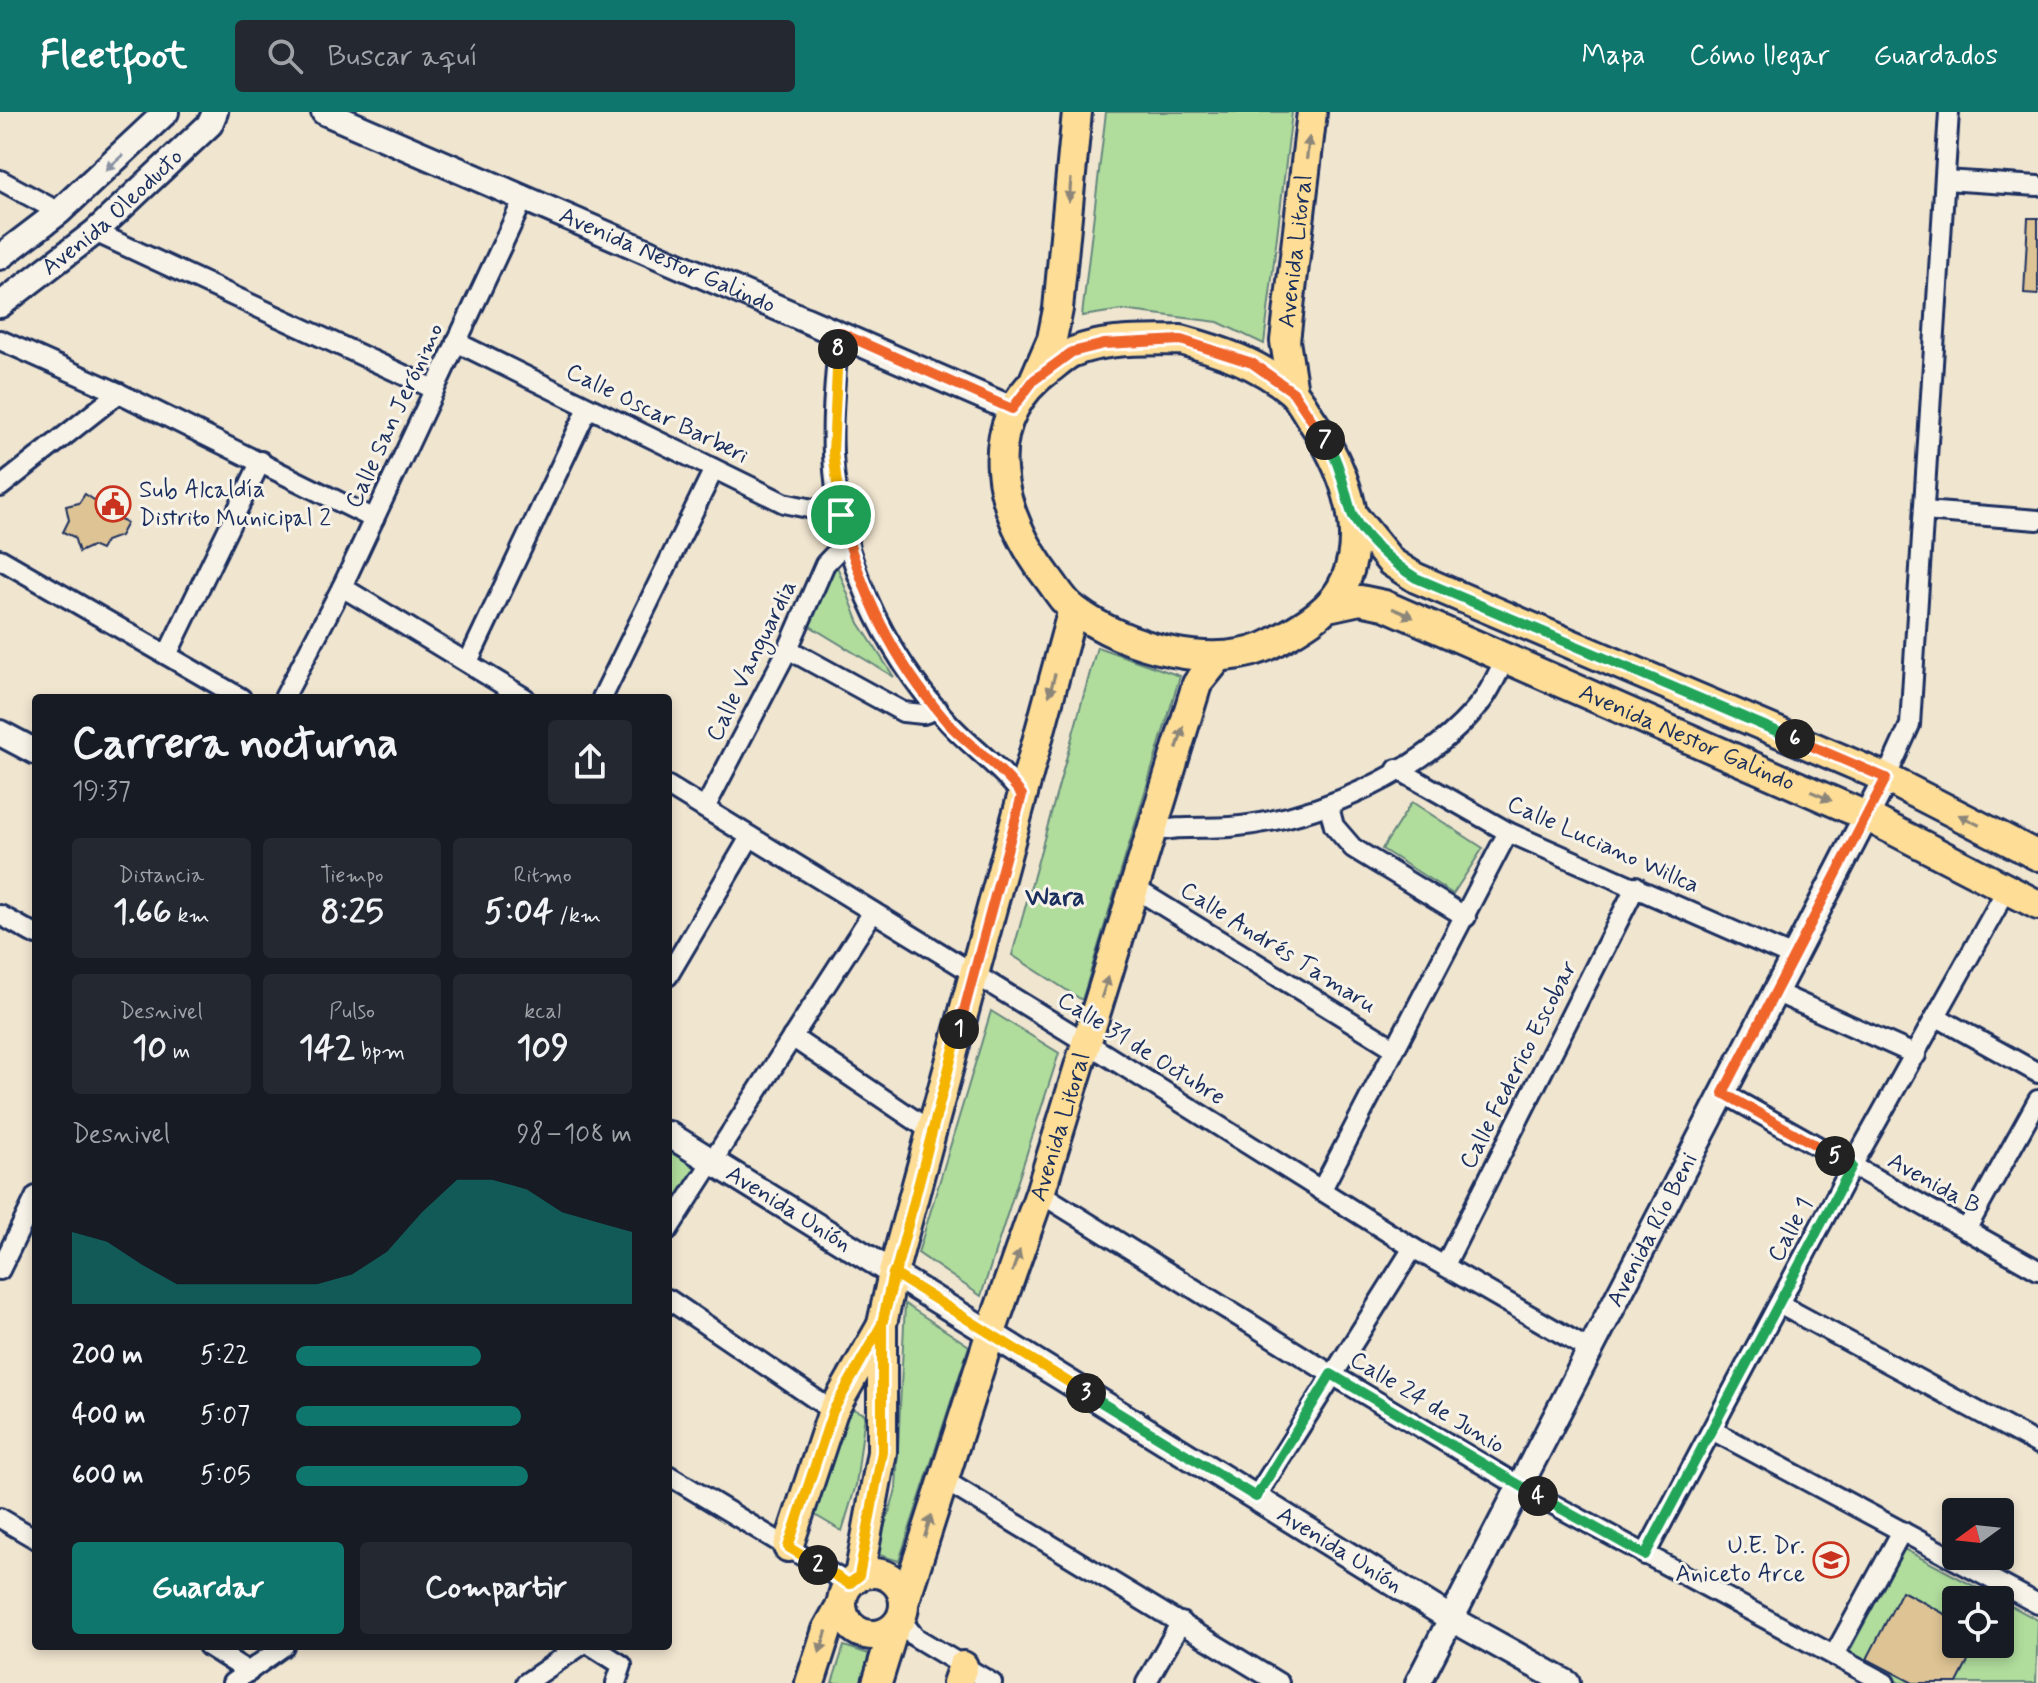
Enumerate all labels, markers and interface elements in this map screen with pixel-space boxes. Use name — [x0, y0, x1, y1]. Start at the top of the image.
search box — [235, 20, 795, 92]
text: Fleetfoot — [40, 32, 187, 81]
icon: search — [263, 34, 307, 78]
text: Buscar aquí — [327, 37, 478, 76]
text: Mapa — [1582, 38, 1645, 75]
text: Cómo llegar — [1689, 38, 1829, 75]
text: Guardados — [1873, 38, 1998, 75]
one-way arrow — [1302, 135, 1315, 160]
street label: Avenida Oleoducto — [35, 142, 190, 283]
one-way arrow — [105, 153, 124, 171]
street label: Avenida Litoral — [1271, 173, 1320, 330]
one-way arrow — [1063, 178, 1076, 203]
street label: Avenida Nestor Galindo — [554, 200, 780, 321]
street label: Calle San Jerónimo — [338, 318, 452, 514]
pin: 8 — [818, 329, 858, 369]
text: 8 — [832, 335, 844, 363]
street label: Calle Oscar Barberi — [561, 356, 753, 472]
pin: 7 — [1305, 420, 1345, 460]
text: 7 — [1318, 426, 1332, 454]
place label: Sub Alcaldía Distrito Municipal 2 — [139, 475, 331, 534]
pin — [807, 481, 875, 549]
public building icon: Sub Alcaldía Distrito Municipal 2 — [94, 485, 132, 523]
icon: arrive — [819, 493, 863, 537]
street label: Calle Vanguardia — [699, 575, 806, 748]
one-way arrow — [1391, 606, 1415, 620]
one-way arrow — [1046, 672, 1058, 697]
street label: Avenida Nestor Galindo — [1574, 677, 1800, 799]
text: Carrera nocturna — [72, 716, 398, 774]
pin: 6 — [1775, 719, 1815, 759]
button: share — [548, 720, 632, 804]
text: 6 — [1789, 725, 1801, 753]
one-way arrow — [1175, 726, 1187, 750]
text: 19:37 — [72, 775, 131, 809]
street label: Calle Luciano Willca — [1502, 789, 1704, 901]
one-way arrow — [1809, 789, 1833, 803]
one-way arrow — [1957, 814, 1980, 827]
text: Distancia — [118, 862, 204, 890]
text: Tiempo — [320, 862, 384, 890]
text: Ritmo — [514, 862, 572, 890]
street label: Calle Andrés Tamaru — [1174, 875, 1382, 1021]
district label: Wara — [1024, 881, 1085, 915]
text: 1.66 — [113, 890, 172, 935]
text: 8:25 — [320, 890, 384, 935]
text: 5:04 — [484, 890, 553, 935]
text: km — [172, 902, 210, 930]
text: /km — [553, 902, 601, 930]
street label: Calle Federico Escobar — [1453, 955, 1585, 1175]
one-way arrow — [1099, 975, 1112, 999]
street label: Calle 31 de Octubre — [1051, 985, 1231, 1113]
text: Desnivel — [120, 998, 203, 1026]
text: Pulso — [329, 998, 375, 1026]
text: kcal — [524, 998, 561, 1026]
pin: 1 — [939, 1009, 979, 1049]
text: 1 — [954, 1015, 964, 1043]
text: 10 — [132, 1026, 167, 1071]
text: 142 — [299, 1026, 355, 1071]
text: 109 — [516, 1026, 569, 1071]
text: m — [167, 1038, 190, 1066]
text: bpm — [355, 1038, 405, 1066]
street label: Avenida Litoral — [1023, 1049, 1098, 1206]
text: Desnivel — [72, 1118, 170, 1152]
text: 98–108 m — [517, 1118, 632, 1152]
pin: 5 — [1815, 1136, 1855, 1176]
text: 5 — [1828, 1142, 1842, 1170]
street label: Avenida B — [1882, 1146, 1986, 1222]
street label: Avenida Río Beni — [1600, 1148, 1705, 1312]
street label: Avenida Unión — [720, 1158, 857, 1259]
street label: Calle 1 — [1761, 1192, 1821, 1268]
one-way arrow — [1010, 1249, 1022, 1273]
text: 200 m — [72, 1339, 143, 1373]
text: 5:22 — [200, 1339, 249, 1373]
street label: Calle 24 de Junio — [1344, 1345, 1510, 1461]
pin: 3 — [1066, 1373, 1106, 1413]
text: 3 — [1081, 1379, 1091, 1407]
text: 400 m — [72, 1399, 145, 1433]
text: 5:07 — [200, 1399, 250, 1433]
text: 600 m — [72, 1459, 144, 1493]
text: 5:05 — [200, 1459, 251, 1493]
pin: 4 — [1518, 1476, 1558, 1516]
text: 4 — [1532, 1482, 1544, 1510]
north arrow — [1942, 1498, 2014, 1570]
map controls — [1942, 1498, 2014, 1658]
street label: Avenida Unión — [1271, 1499, 1408, 1600]
one-way arrow — [922, 1513, 934, 1537]
place label: U.E. Dr. Aniceto Arce — [1675, 1531, 1805, 1590]
school or university icon: U.E. Dr. Aniceto Arce — [1812, 1541, 1850, 1579]
button: Guardar — [72, 1542, 344, 1634]
button: Compartir — [360, 1542, 632, 1634]
pin: 2 — [798, 1545, 838, 1585]
text: 2 — [813, 1551, 823, 1579]
button: locate — [1942, 1586, 2014, 1658]
one-way arrow — [817, 1630, 829, 1654]

